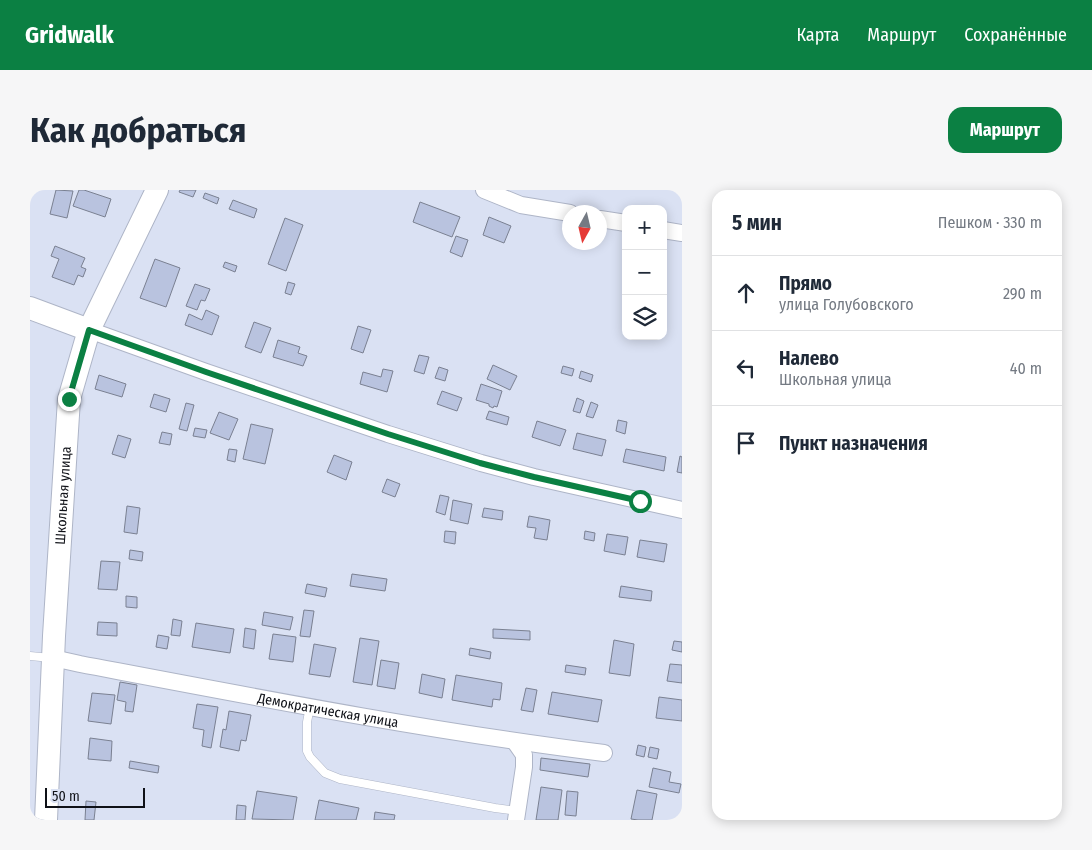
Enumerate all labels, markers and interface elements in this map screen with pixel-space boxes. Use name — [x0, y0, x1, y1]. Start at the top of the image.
text: Gridwalk — [25, 21, 114, 49]
text: Карта — [796, 24, 839, 46]
text: Маршрут — [867, 24, 936, 46]
text: Сохранённые — [964, 24, 1067, 46]
button: Маршрут — [948, 107, 1062, 153]
text: Как добраться — [30, 109, 247, 151]
north arrow — [562, 205, 607, 250]
map controls — [622, 205, 667, 340]
button: + — [622, 205, 667, 250]
text: 5 мин — [732, 210, 782, 236]
text: Пешком · 330 m — [938, 213, 1042, 232]
button: − — [622, 250, 667, 295]
text: Прямо — [779, 272, 832, 295]
icon: ahead — [732, 279, 760, 307]
text: 290 m — [1003, 284, 1042, 303]
button: layers — [622, 295, 667, 340]
text: улица Голубовского — [779, 295, 914, 314]
text: Налево — [779, 347, 839, 370]
icon: left — [732, 354, 760, 382]
text: 40 m — [1010, 359, 1042, 378]
text: Школьная улица — [779, 370, 892, 389]
route end — [58, 388, 81, 411]
icon: arrive — [732, 429, 760, 457]
text: Пункт назначения — [779, 432, 928, 455]
street label: Школьная улица — [51, 446, 75, 545]
route start — [629, 490, 652, 513]
street label: Демократическая улица — [255, 689, 400, 731]
scale bar — [45, 785, 145, 808]
text: 50 m — [52, 788, 80, 805]

